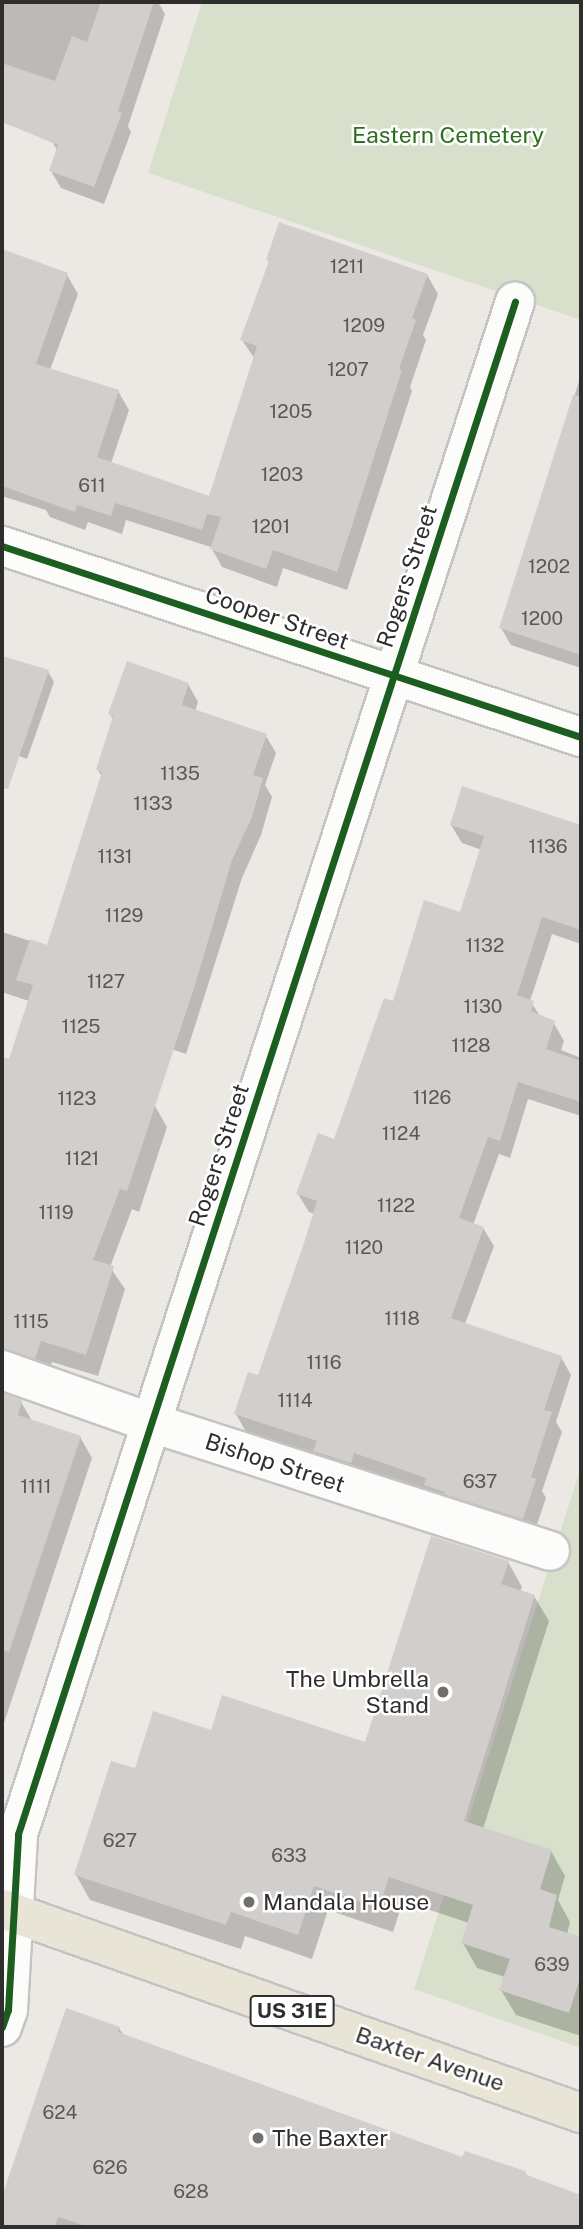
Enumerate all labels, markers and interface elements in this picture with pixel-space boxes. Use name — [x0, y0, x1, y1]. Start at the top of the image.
park label: Eastern Cemetery — [352, 121, 544, 149]
house number: 1211 — [330, 256, 364, 278]
house number: 1209 — [343, 315, 385, 337]
house number: 1207 — [327, 359, 369, 381]
house number: 1205 — [270, 401, 312, 423]
house number: 1203 — [261, 464, 303, 486]
house number: 611 — [78, 475, 106, 497]
street label: Rogers Street — [371, 501, 443, 651]
house number: 1201 — [252, 516, 290, 538]
house number: 1202 — [528, 556, 570, 578]
street label: Cooper Street — [201, 580, 353, 656]
house number: 1200 — [521, 608, 563, 630]
house number: 1135 — [160, 763, 200, 785]
house number: 1133 — [133, 793, 173, 815]
house number: 1136 — [528, 836, 568, 858]
house number: 1131 — [97, 846, 133, 868]
house number: 1129 — [105, 905, 143, 927]
house number: 1132 — [466, 935, 504, 957]
house number: 1127 — [87, 971, 125, 993]
house number: 1130 — [464, 996, 502, 1018]
house number: 1125 — [62, 1016, 100, 1038]
house number: 1128 — [451, 1035, 491, 1057]
street label: Rogers Street — [183, 1080, 255, 1230]
house number: 1126 — [413, 1087, 451, 1109]
house number: 1123 — [58, 1088, 96, 1110]
house number: 1124 — [382, 1123, 420, 1145]
house number: 1121 — [65, 1148, 99, 1170]
house number: 1122 — [377, 1195, 415, 1217]
house number: 1119 — [38, 1202, 74, 1224]
house number: 1120 — [345, 1237, 383, 1259]
house number: 1118 — [384, 1308, 420, 1330]
house number: 1115 — [13, 1311, 49, 1333]
house number: 1116 — [306, 1352, 342, 1374]
house number: 1114 — [277, 1390, 313, 1412]
street label: Bishop Street — [202, 1427, 348, 1499]
house number: 637 — [463, 1471, 497, 1493]
house number: 1111 — [21, 1476, 51, 1498]
place label: The Umbrella Stand — [286, 1665, 429, 1719]
marker: The Umbrella Stand — [435, 1684, 451, 1700]
house number: 627 — [103, 1830, 137, 1852]
house number: 633 — [271, 1845, 307, 1867]
place label: Mandala House — [263, 1888, 429, 1916]
marker: Mandala House — [241, 1894, 257, 1910]
house number: 639 — [534, 1954, 570, 1976]
road number: US 31E — [248, 1994, 336, 2028]
street label: Baxter Avenue — [352, 2021, 508, 2097]
house number: 624 — [42, 2102, 78, 2124]
place label: The Baxter — [272, 2124, 389, 2152]
marker: The Baxter — [250, 2130, 266, 2146]
house number: 626 — [93, 2157, 127, 2179]
house number: 628 — [173, 2181, 209, 2203]

